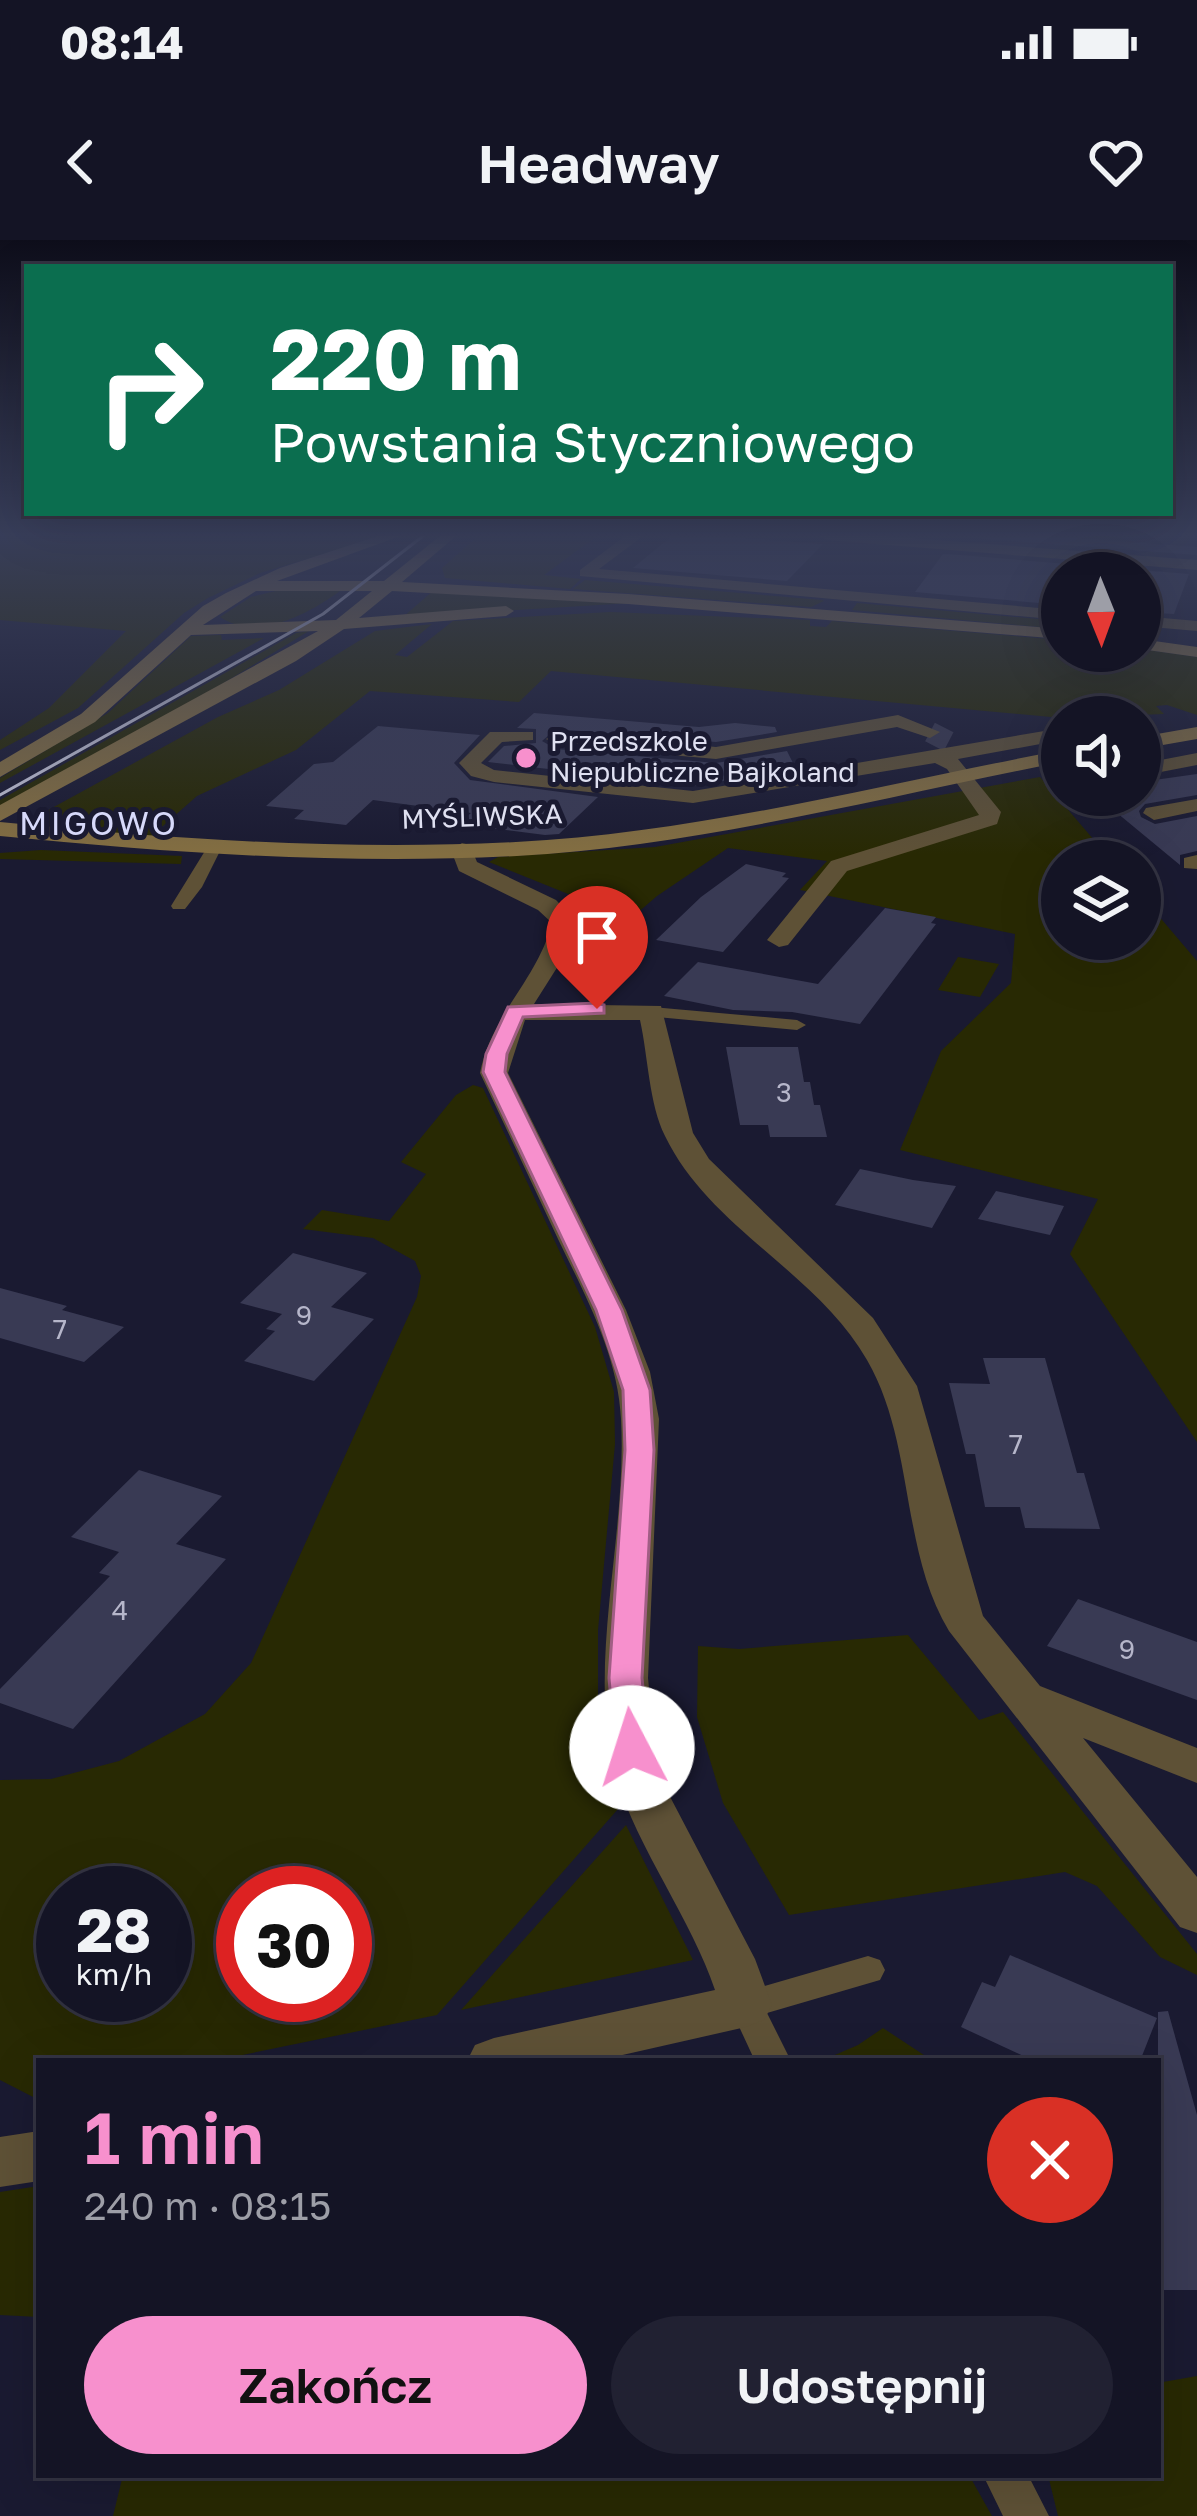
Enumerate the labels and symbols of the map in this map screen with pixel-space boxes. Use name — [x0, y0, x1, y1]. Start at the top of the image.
north arrow — [1041, 552, 1161, 672]
place label: Przedszkole Niepubliczne Bajkoland — [550, 725, 855, 788]
marker: Przedszkole Niepubliczne Bajkoland — [513, 745, 539, 771]
street label: MYŚLIWSKA — [401, 797, 563, 835]
district label: MIGOWO — [19, 803, 179, 842]
pin — [546, 886, 648, 1009]
house number: 3 — [776, 1076, 792, 1108]
house number: 9 — [296, 1299, 312, 1331]
house number: 7 — [53, 1313, 67, 1345]
house number: 7 — [1009, 1428, 1023, 1460]
house number: 4 — [112, 1594, 128, 1626]
house number: 9 — [1119, 1633, 1135, 1665]
position arrow — [569, 1685, 695, 1811]
speed limit sign: 30 — [216, 1866, 372, 2022]

